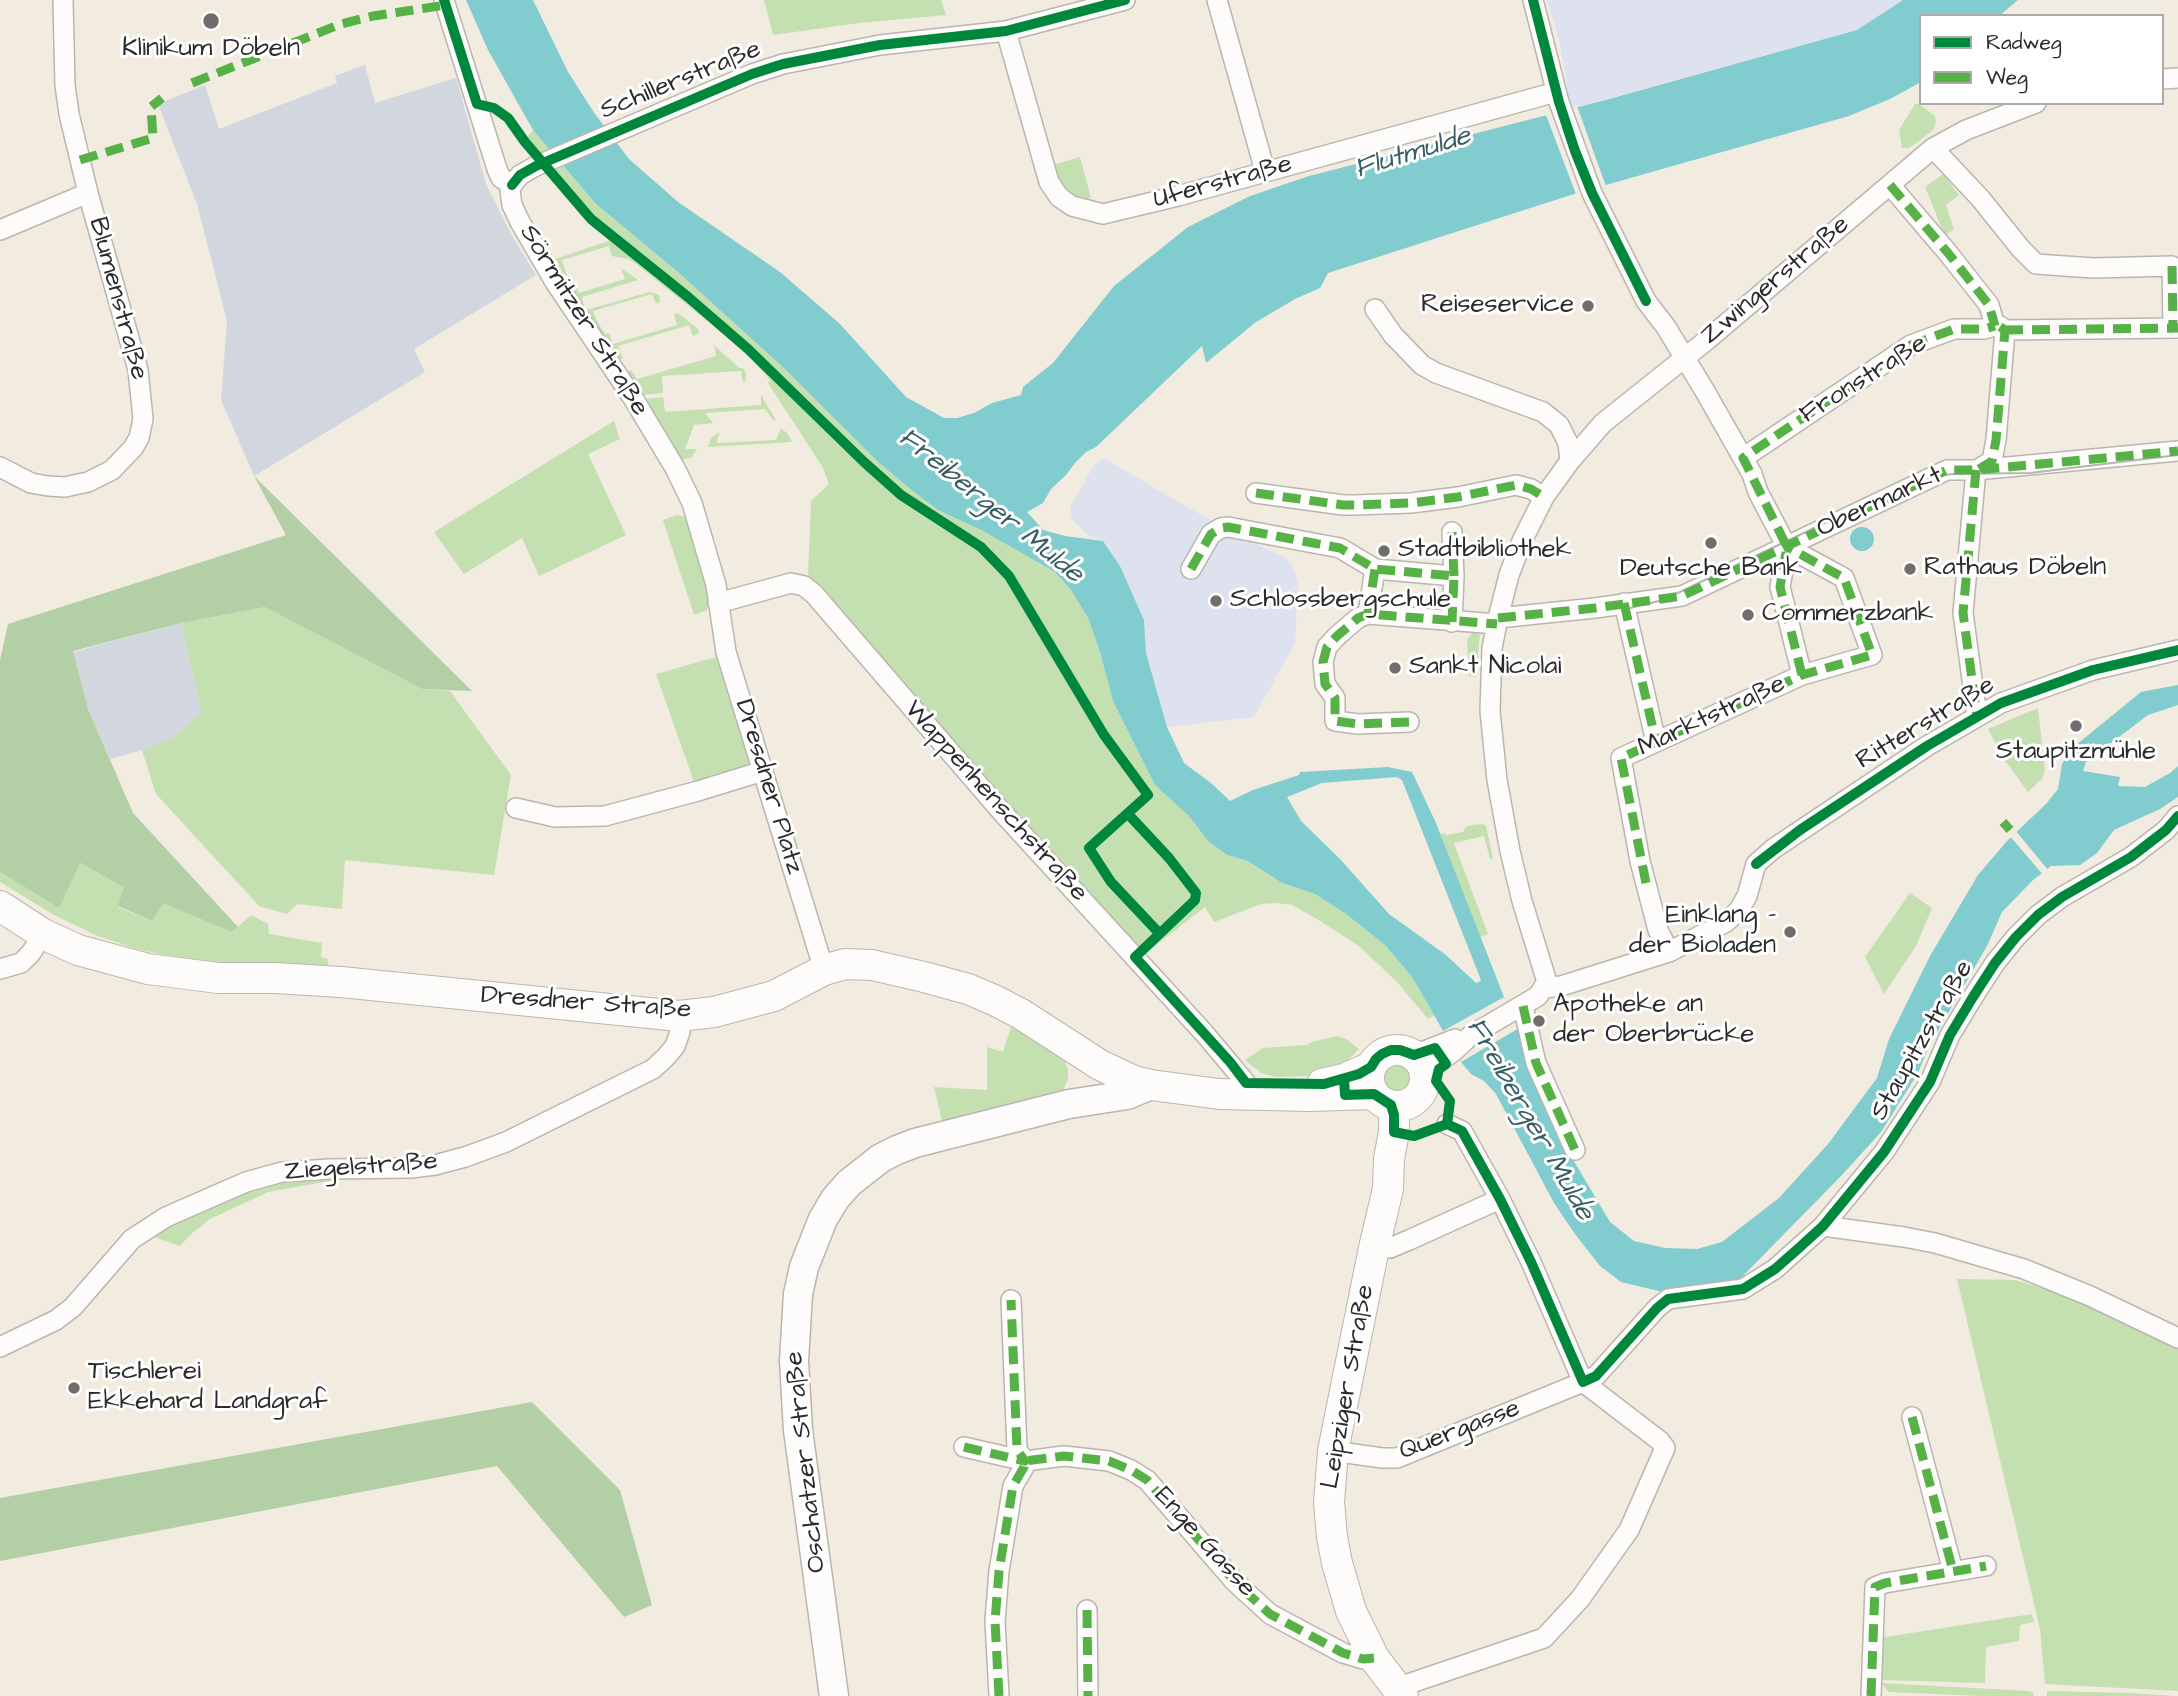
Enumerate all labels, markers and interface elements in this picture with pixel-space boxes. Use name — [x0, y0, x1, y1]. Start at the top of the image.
marker: Klinikum Döbeln — [201, 11, 221, 31]
legend — [1919, 14, 2164, 105]
text: Radweg — [1986, 28, 2062, 57]
place label: Klinikum Döbeln — [122, 34, 300, 66]
street label: Schillerstraße — [596, 35, 766, 127]
text: Weg — [1986, 63, 2028, 92]
water label: Flutmulde — [1351, 121, 1475, 187]
street label: Uferstraße — [1150, 150, 1296, 216]
street label: Zwingerstraße — [1696, 210, 1856, 352]
street label: Blumenstraße — [80, 214, 154, 384]
street label: Sörmitzer Straße — [512, 220, 654, 422]
place label: Reiseservice — [1421, 290, 1574, 322]
marker: Reiseservice — [1580, 298, 1596, 314]
street label: Fronstraße — [1795, 329, 1933, 431]
water label: Freiberger Mulde — [891, 422, 1089, 592]
street label: Obermarkt — [1812, 460, 1948, 546]
place label: Stadtbibliothek — [1398, 535, 1571, 567]
marker: Deutsche Bank — [1703, 535, 1719, 551]
marker: Stadtbibliothek — [1376, 543, 1392, 559]
place label: Rathaus Döbeln — [1924, 553, 2106, 585]
place label: Deutsche Bank — [1620, 554, 1802, 586]
marker: Rathaus Döbeln — [1902, 561, 1918, 577]
place label: Schlossbergschule — [1230, 585, 1451, 617]
marker: Schlossbergschule — [1208, 593, 1224, 609]
place label: Commerzbank — [1762, 599, 1934, 631]
marker: Commerzbank — [1740, 607, 1756, 623]
place label: Sankt Nicolai — [1409, 652, 1561, 684]
marker: Sankt Nicolai — [1387, 660, 1403, 676]
street label: Marktstraße — [1633, 669, 1791, 765]
street label: Ritterstraße — [1851, 671, 2001, 777]
street label: Wappenhenschstraße — [897, 695, 1093, 909]
street label: Dresdner Platz — [727, 696, 809, 878]
marker: Staupitzmühle — [2068, 718, 2084, 734]
place label: Staupitzmühle — [1996, 737, 2156, 769]
place label: Einklang - der Bioladen — [1629, 901, 1776, 962]
marker: Einklang - der Bioladen — [1782, 924, 1798, 940]
street label: Staupitzstraße — [1865, 956, 1981, 1126]
street label: Dresdner Straße — [480, 981, 692, 1027]
place label: Apotheke an der Oberbrücke — [1553, 990, 1754, 1052]
water label: Freiberger Mulde — [1457, 1013, 1601, 1227]
marker: Apotheke an der Oberbrücke — [1531, 1013, 1547, 1029]
street label: Ziegelstraße — [283, 1147, 439, 1189]
street label: Leipziger Straße — [1316, 1282, 1382, 1492]
street label: Oschatzer Straße — [780, 1350, 834, 1574]
place label: Tischlerei Ekkehard Landgraf — [88, 1357, 328, 1418]
marker: Tischlerei Ekkehard Landgraf — [66, 1380, 82, 1396]
street label: Quergasse — [1395, 1394, 1525, 1468]
street label: Enge Gasse — [1146, 1481, 1262, 1605]

